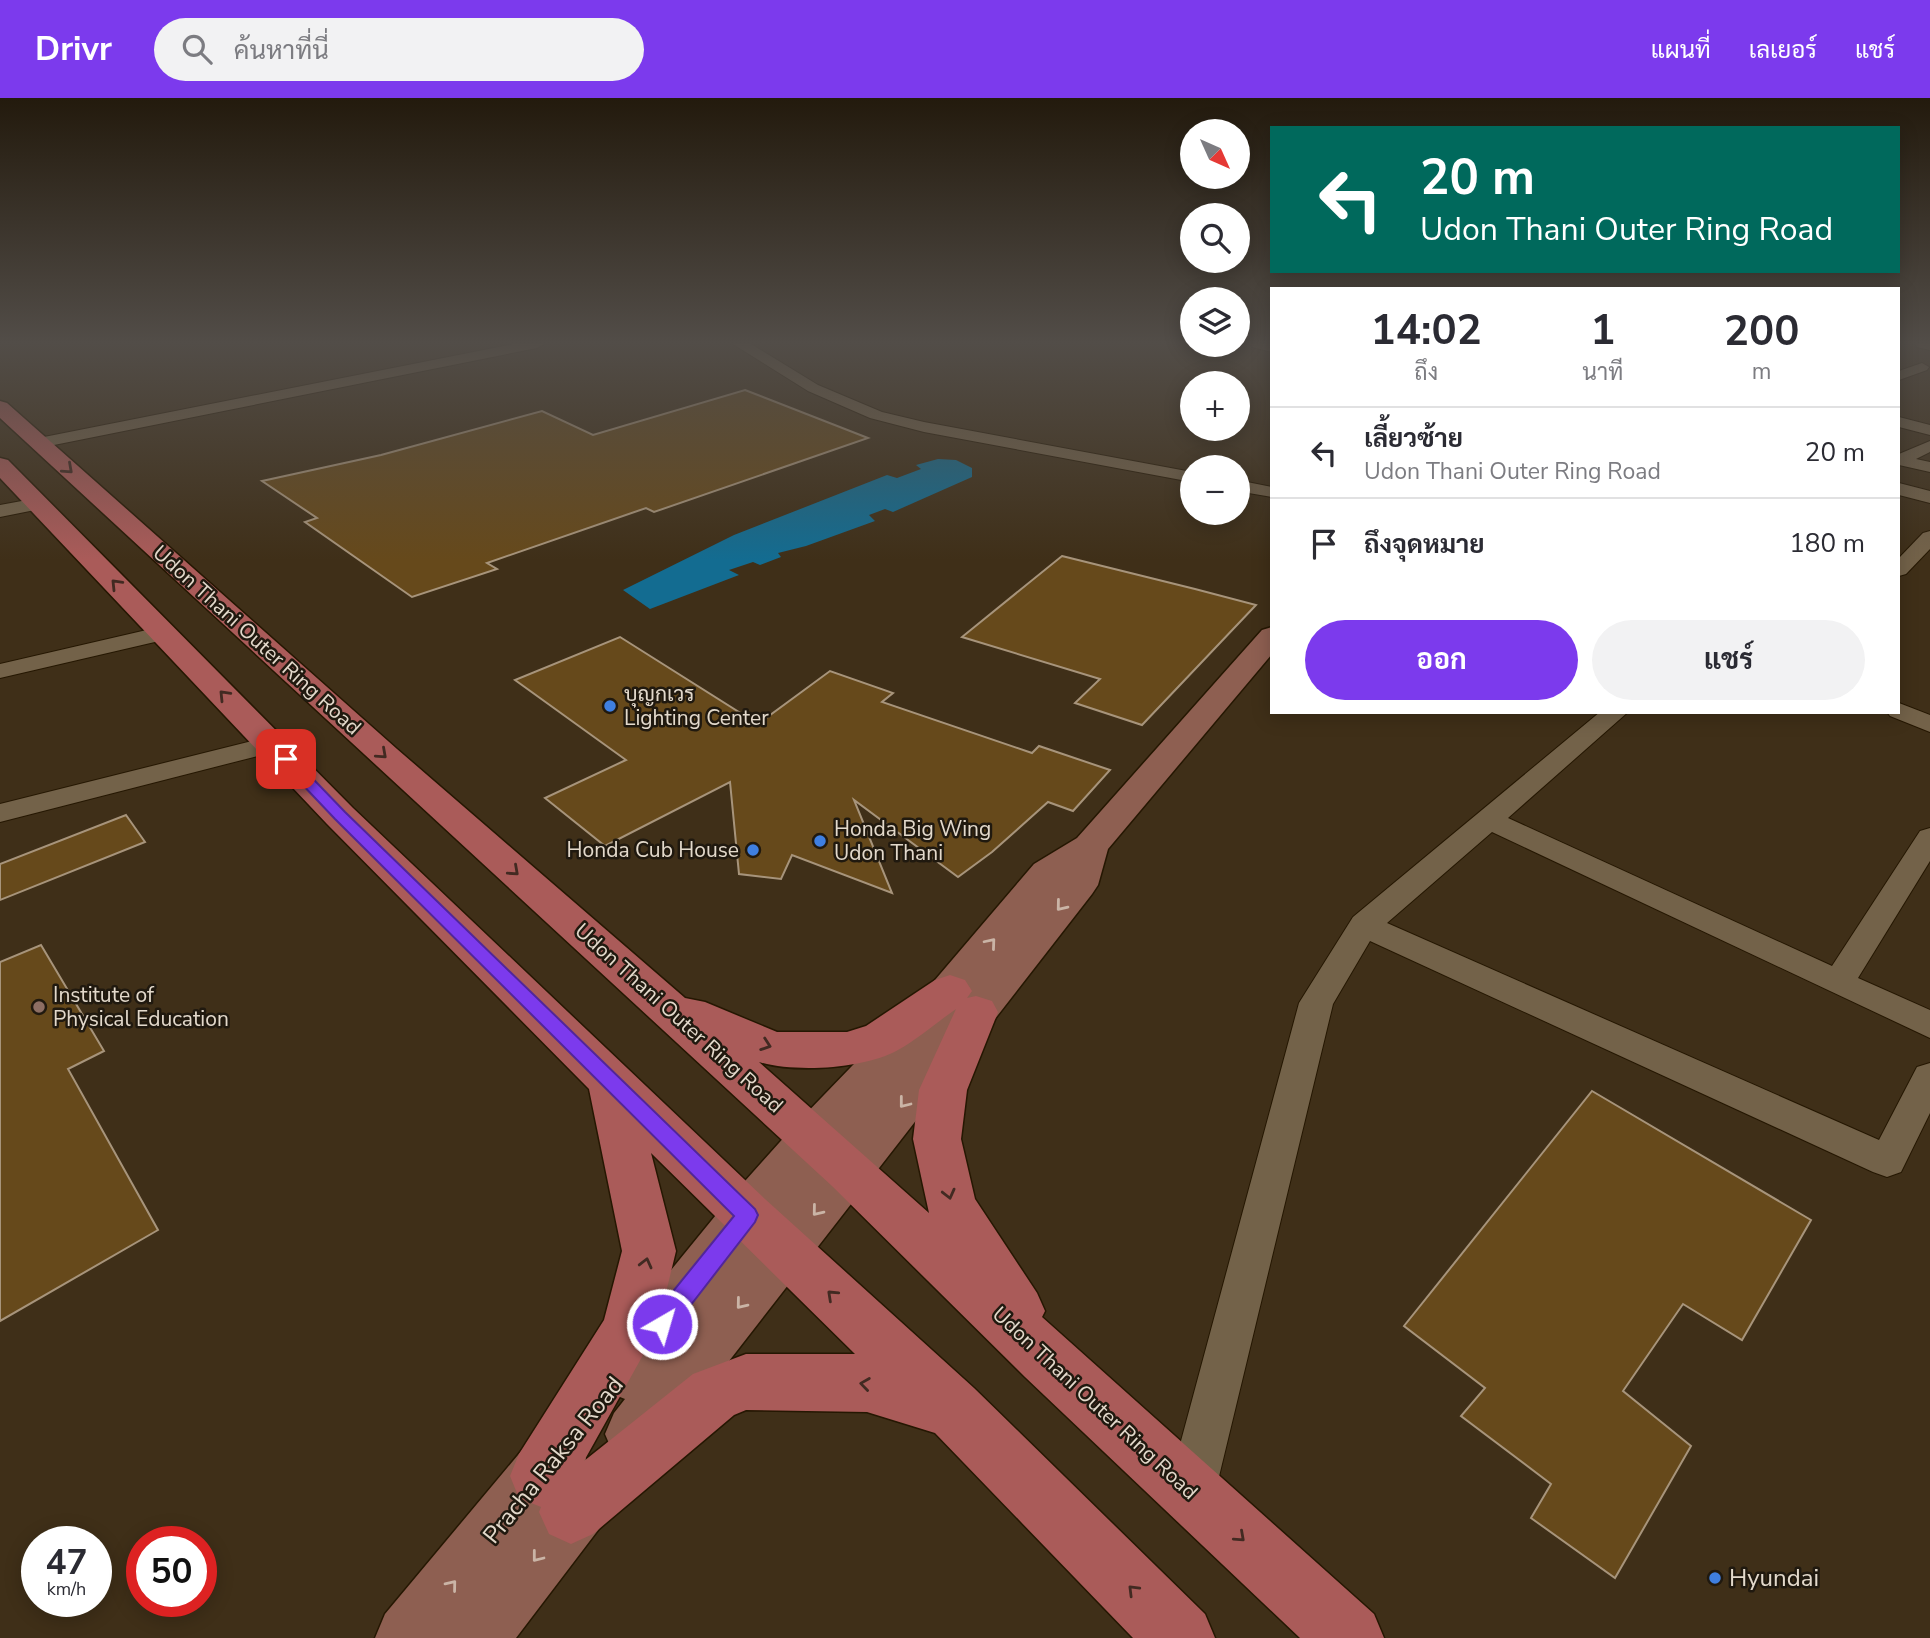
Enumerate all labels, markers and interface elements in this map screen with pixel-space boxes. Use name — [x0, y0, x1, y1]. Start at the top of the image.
search box — [154, 18, 644, 81]
text: Drivr — [35, 27, 112, 72]
icon: search — [178, 30, 216, 68]
text: ค้นหาที่นี่ — [234, 33, 329, 68]
text: แผนที่ — [1651, 34, 1711, 66]
text: เลเยอร์ — [1749, 34, 1817, 66]
text: แชร์ — [1855, 34, 1895, 66]
north arrow — [1180, 119, 1250, 189]
map controls — [1180, 119, 1250, 525]
text: 20 m — [1420, 144, 1535, 211]
icon: left — [1305, 154, 1396, 245]
button: search — [1180, 203, 1250, 273]
text: Udon Thani Outer Ring Road — [1420, 208, 1833, 251]
button: layers — [1180, 287, 1250, 357]
text: 14:02 — [1371, 302, 1482, 359]
text: 1 — [1590, 302, 1615, 359]
text: 200 — [1724, 303, 1799, 360]
text: m — [1752, 356, 1771, 387]
text: ถึง — [1414, 357, 1438, 388]
text: นาที — [1582, 357, 1623, 388]
button: + — [1180, 371, 1250, 441]
text: เลี้ยวซ้าย — [1364, 421, 1463, 456]
icon: left — [1305, 434, 1343, 472]
text: 20 m — [1805, 435, 1865, 470]
button: − — [1180, 455, 1250, 525]
text: Udon Thani Outer Ring Road — [1364, 456, 1661, 487]
one-way arrow — [60, 461, 73, 474]
icon: arrive — [1305, 525, 1343, 563]
text: 180 m — [1789, 526, 1865, 561]
text: ถึงจุดหมาย — [1364, 527, 1485, 562]
street label: Udon Thani Outer Ring Road — [147, 539, 367, 741]
one-way arrow — [112, 580, 125, 593]
button: ออก — [1305, 620, 1578, 700]
button: แชร์ — [1592, 620, 1865, 700]
place label: บุญกเวร Lighting Center — [624, 680, 769, 732]
one-way arrow — [220, 691, 233, 704]
marker: บุญกเวร Lighting Center — [602, 698, 618, 714]
pin — [256, 729, 316, 789]
icon: arrive — [267, 740, 305, 778]
one-way arrow — [374, 746, 387, 758]
place label: Honda Big Wing Udon Thani — [834, 815, 991, 867]
marker: Honda Big Wing Udon Thani — [812, 833, 828, 849]
place label: Honda Cub House — [567, 836, 739, 864]
marker: Honda Cub House — [745, 842, 761, 858]
one-way arrow — [506, 863, 519, 875]
one-way arrow — [1057, 898, 1069, 911]
street label: Udon Thani Outer Ring Road — [569, 917, 789, 1119]
one-way arrow — [983, 938, 995, 951]
place label: Institute of Physical Education — [53, 981, 229, 1033]
marker: Institute of Physical Education — [31, 999, 47, 1015]
one-way arrow — [760, 1037, 772, 1051]
one-way arrow — [899, 1095, 912, 1108]
one-way arrow — [941, 1188, 955, 1200]
one-way arrow — [813, 1203, 826, 1215]
one-way arrow — [638, 1257, 652, 1269]
position arrow — [625, 1287, 699, 1361]
one-way arrow — [827, 1291, 840, 1304]
one-way arrow — [737, 1296, 750, 1308]
street label: Udon Thani Outer Ring Road — [986, 1300, 1204, 1506]
street label: Pracha Raksa Road — [476, 1370, 630, 1550]
one-way arrow — [859, 1377, 871, 1392]
speed limit sign: 50 — [126, 1526, 217, 1617]
one-way arrow — [1232, 1529, 1245, 1541]
text: 47 — [45, 1539, 88, 1586]
one-way arrow — [532, 1549, 545, 1561]
place label: Hyundai — [1729, 1562, 1819, 1594]
marker: Hyundai — [1707, 1570, 1723, 1586]
text: km/h — [47, 1577, 86, 1601]
one-way arrow — [444, 1581, 456, 1594]
one-way arrow — [1128, 1585, 1141, 1598]

